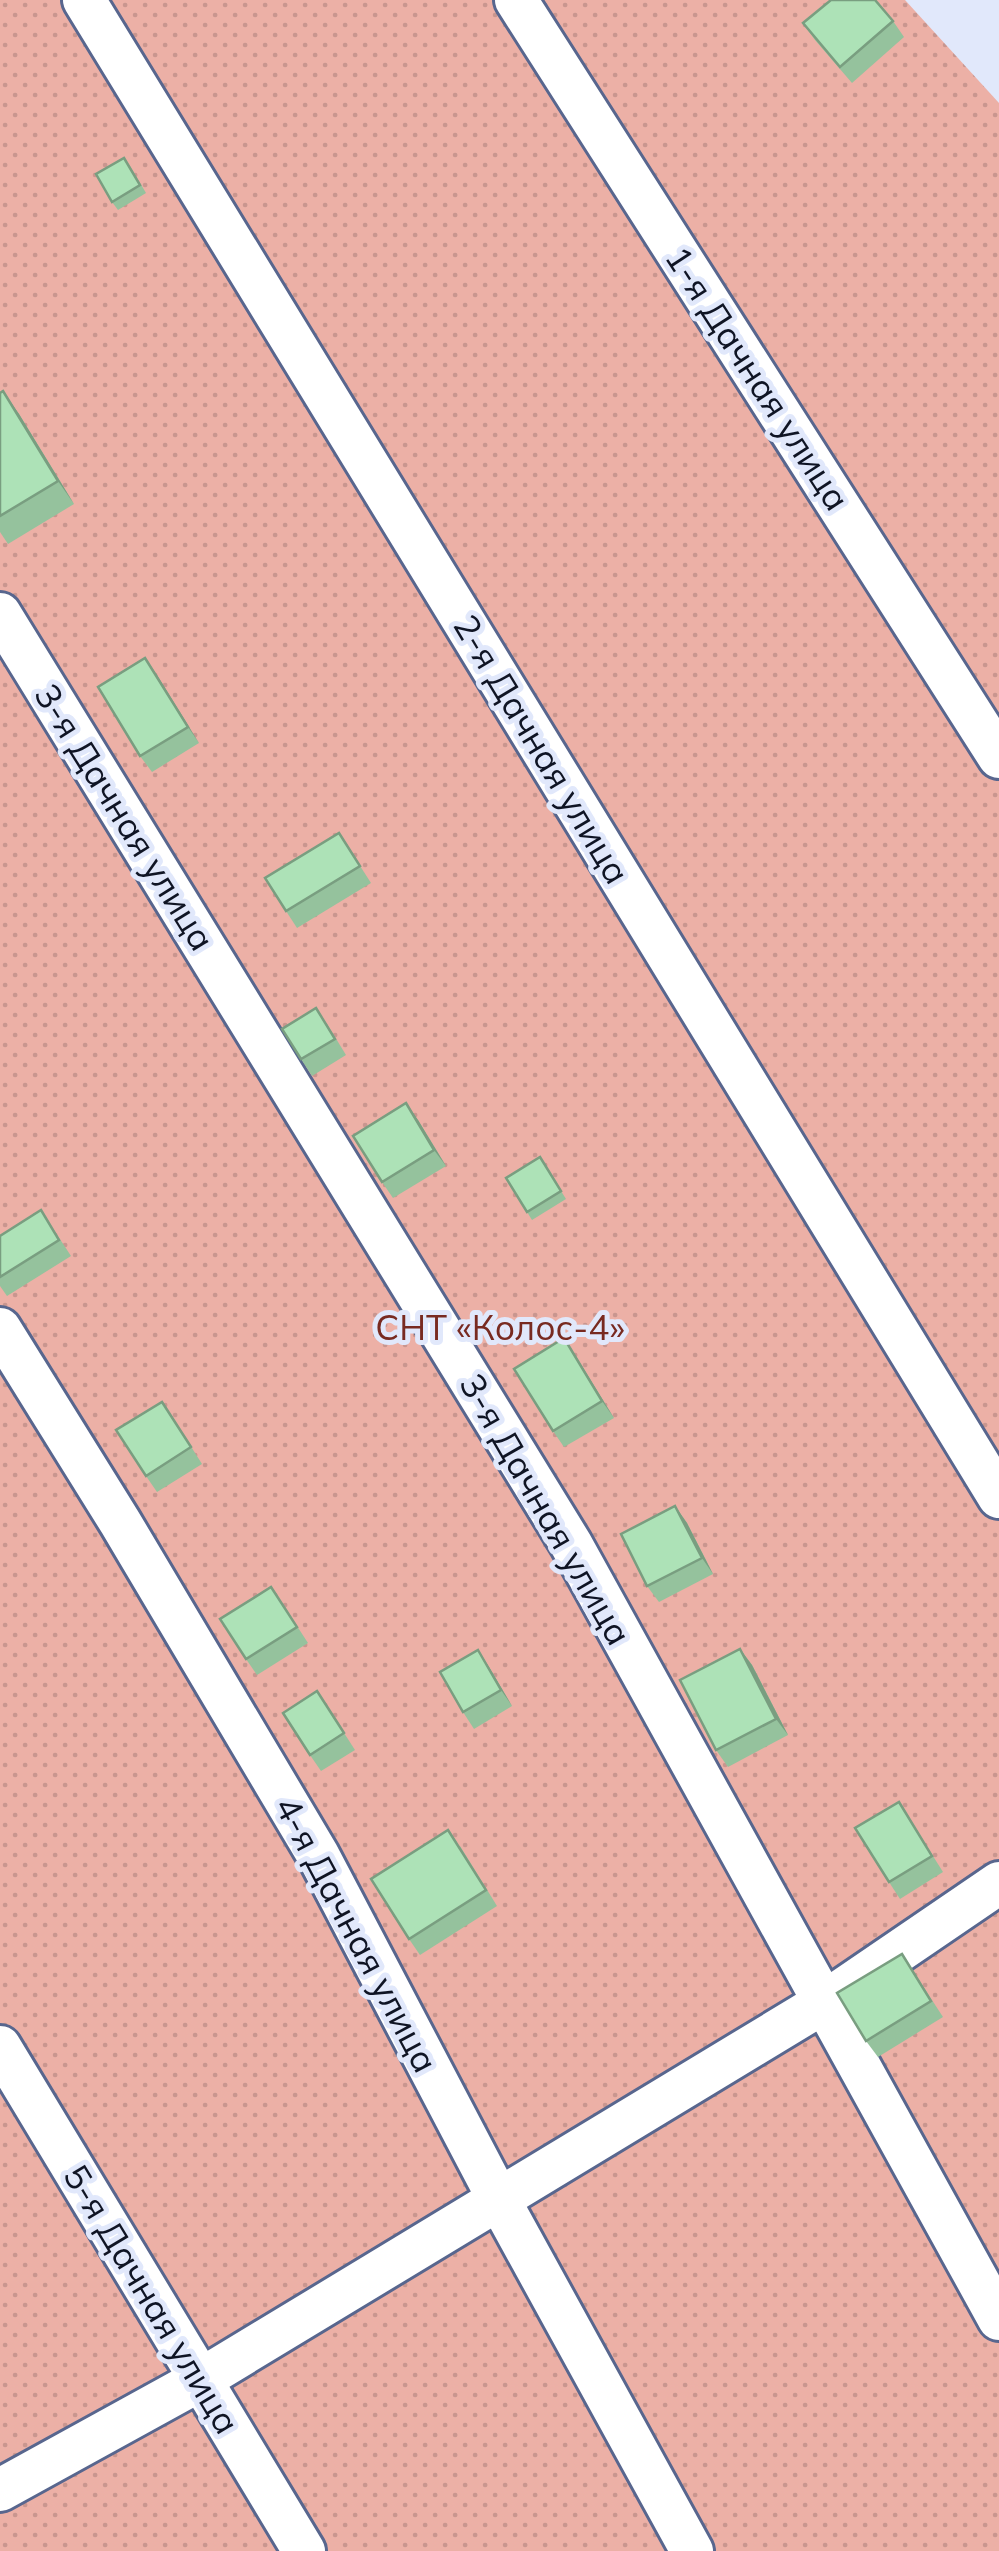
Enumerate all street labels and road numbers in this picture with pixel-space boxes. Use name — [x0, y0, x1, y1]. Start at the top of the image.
street label: 1-я Дачная улица — [656, 238, 860, 518]
street label: 2-я Дачная улица — [444, 606, 640, 892]
street label: 3-я Дачная улица — [25, 676, 225, 958]
street label: 3-я Дачная улица — [450, 1365, 642, 1653]
street label: 4-я Дачная улица — [266, 1789, 448, 2079]
street label: 5-я Дачная улица — [54, 2156, 250, 2442]

